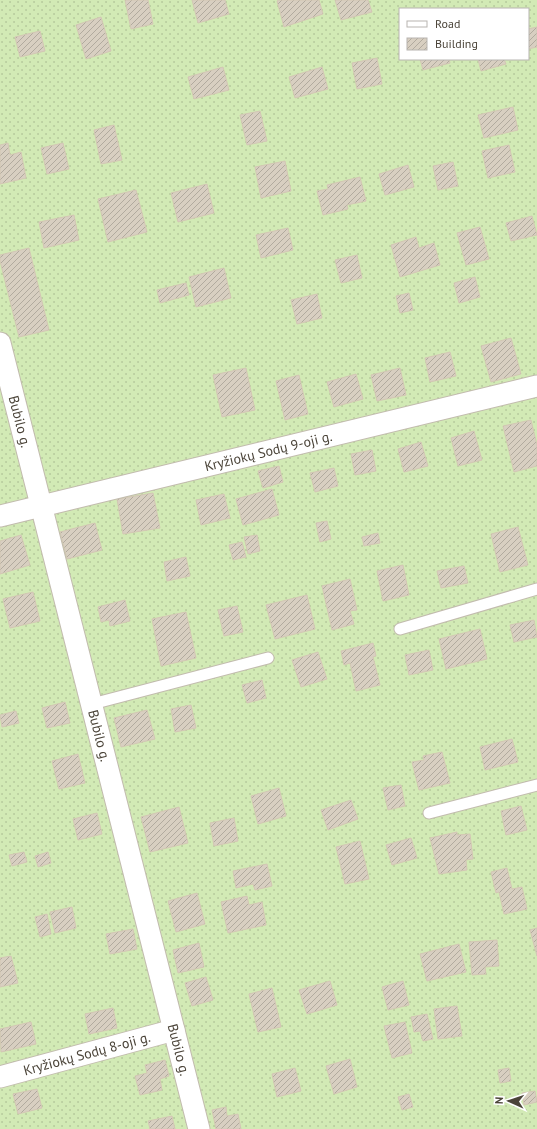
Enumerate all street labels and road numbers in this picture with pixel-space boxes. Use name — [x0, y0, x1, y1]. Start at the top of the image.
street label: Bubilo g. — [5, 394, 35, 449]
street label: Kryžiokų Sodų 9-oji g. — [203, 427, 334, 475]
street label: Bubilo g. — [84, 708, 115, 763]
street label: Bubilo g. — [164, 1022, 194, 1078]
street label: Kryžiokų Sodų 8-oji g. — [21, 1028, 152, 1079]

